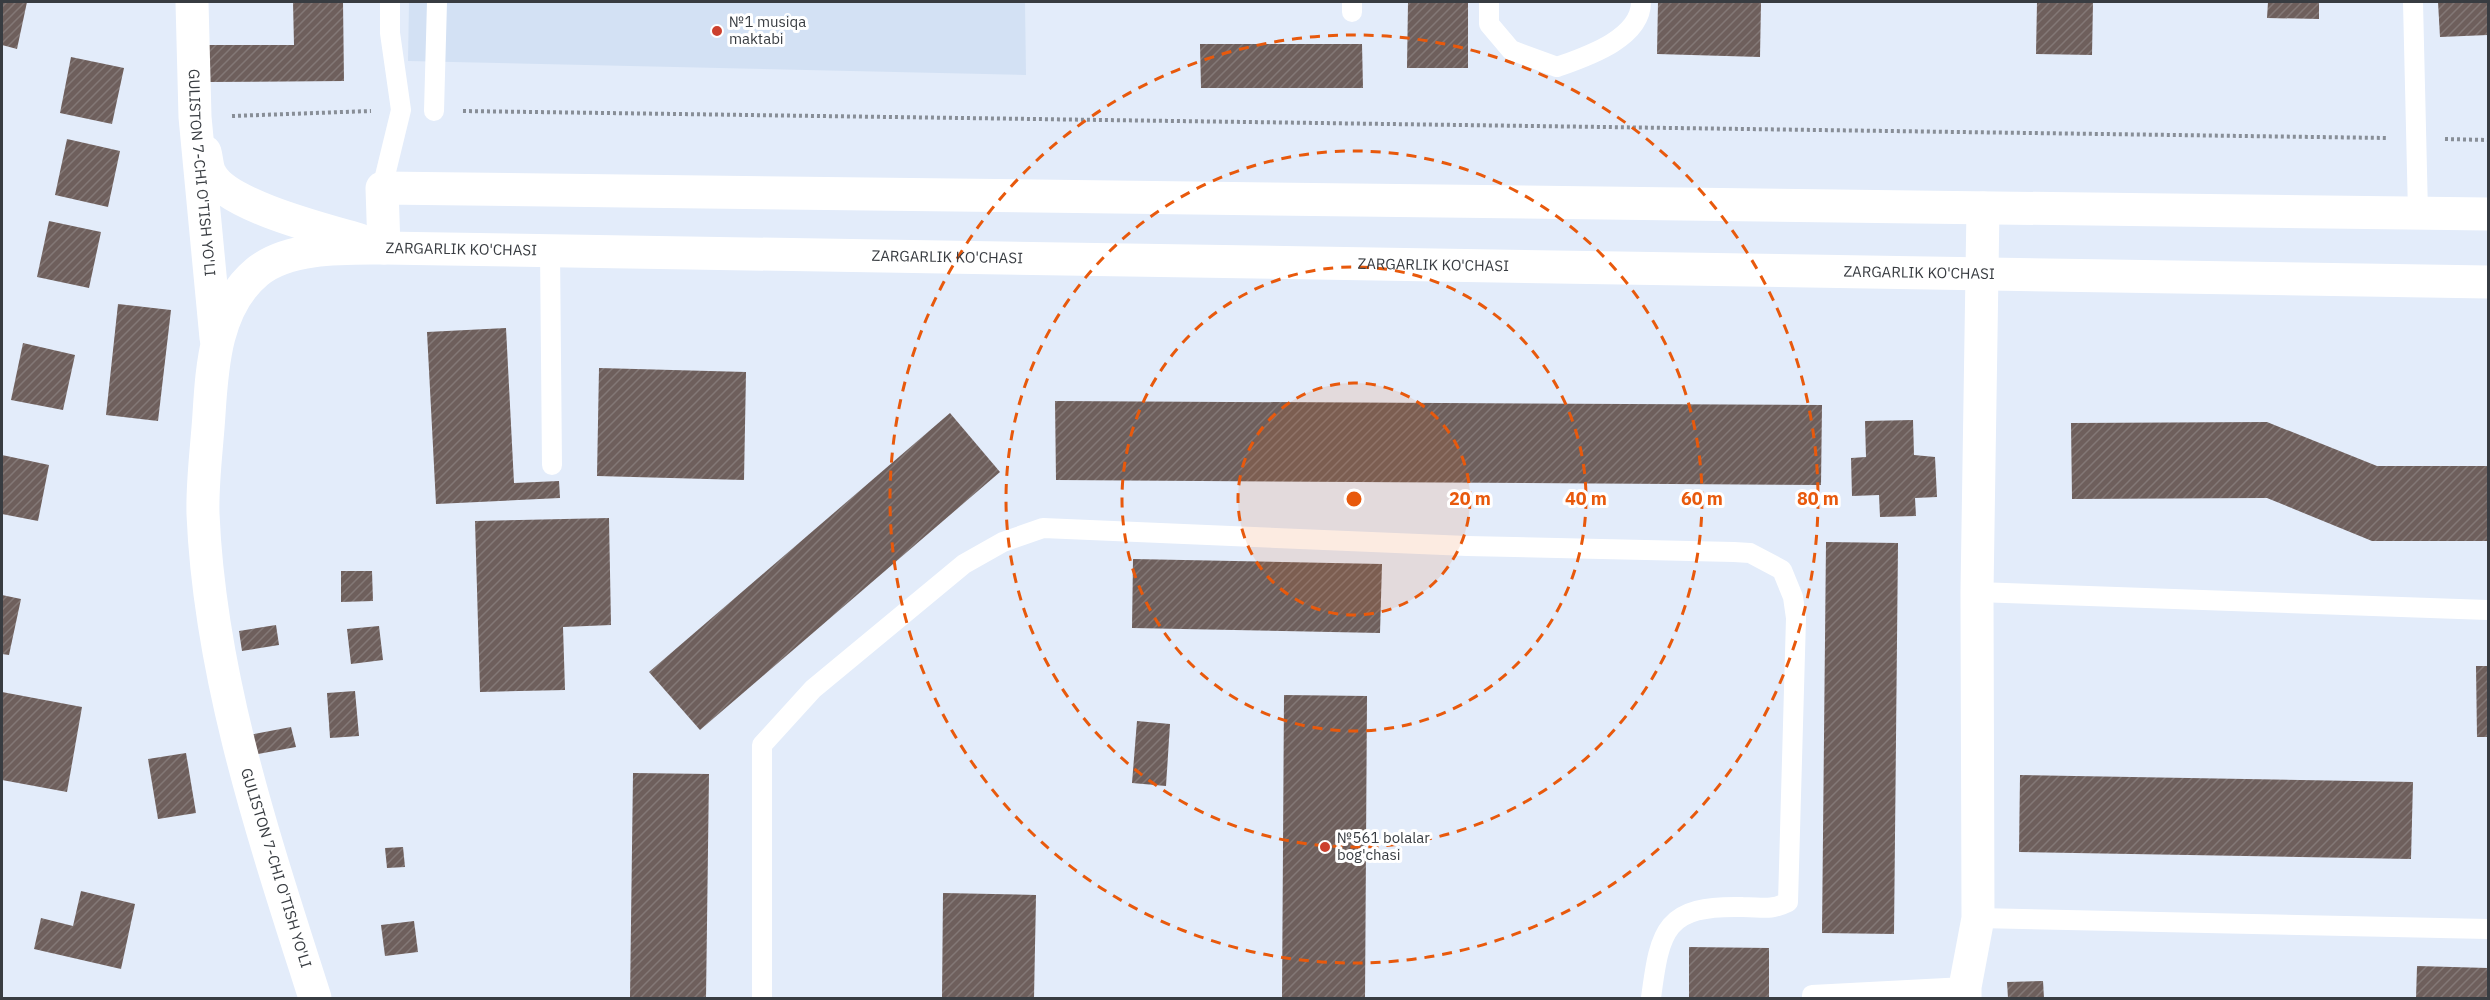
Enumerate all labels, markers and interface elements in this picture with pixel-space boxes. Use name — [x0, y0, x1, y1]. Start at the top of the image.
place label: №1 musiqa maktabi — [729, 12, 806, 48]
marker: №1 musiqa maktabi — [710, 24, 724, 38]
street label: GULISTON 7-CHI O'TISH YO'LI — [185, 69, 220, 277]
street label: ZARGARLIK KO'CHASI — [386, 238, 537, 259]
street label: ZARGARLIK KO'CHASI — [871, 246, 1023, 267]
street label: ZARGARLIK KO'CHASI — [1357, 254, 1509, 275]
street label: ZARGARLIK KO'CHASI — [1843, 262, 1995, 283]
text: 20 m — [1449, 487, 1491, 510]
text: 40 m — [1565, 487, 1607, 510]
text: 60 m — [1681, 487, 1723, 510]
text: 80 m — [1797, 487, 1839, 510]
centre of rings — [1344, 489, 1364, 509]
street label: GULISTON 7-CHI O'TISH YO'LI — [237, 766, 316, 970]
place label: №561 bolalar bog'chasi — [1337, 828, 1430, 864]
marker: №561 bolalar bog'chasi — [1318, 840, 1332, 854]

